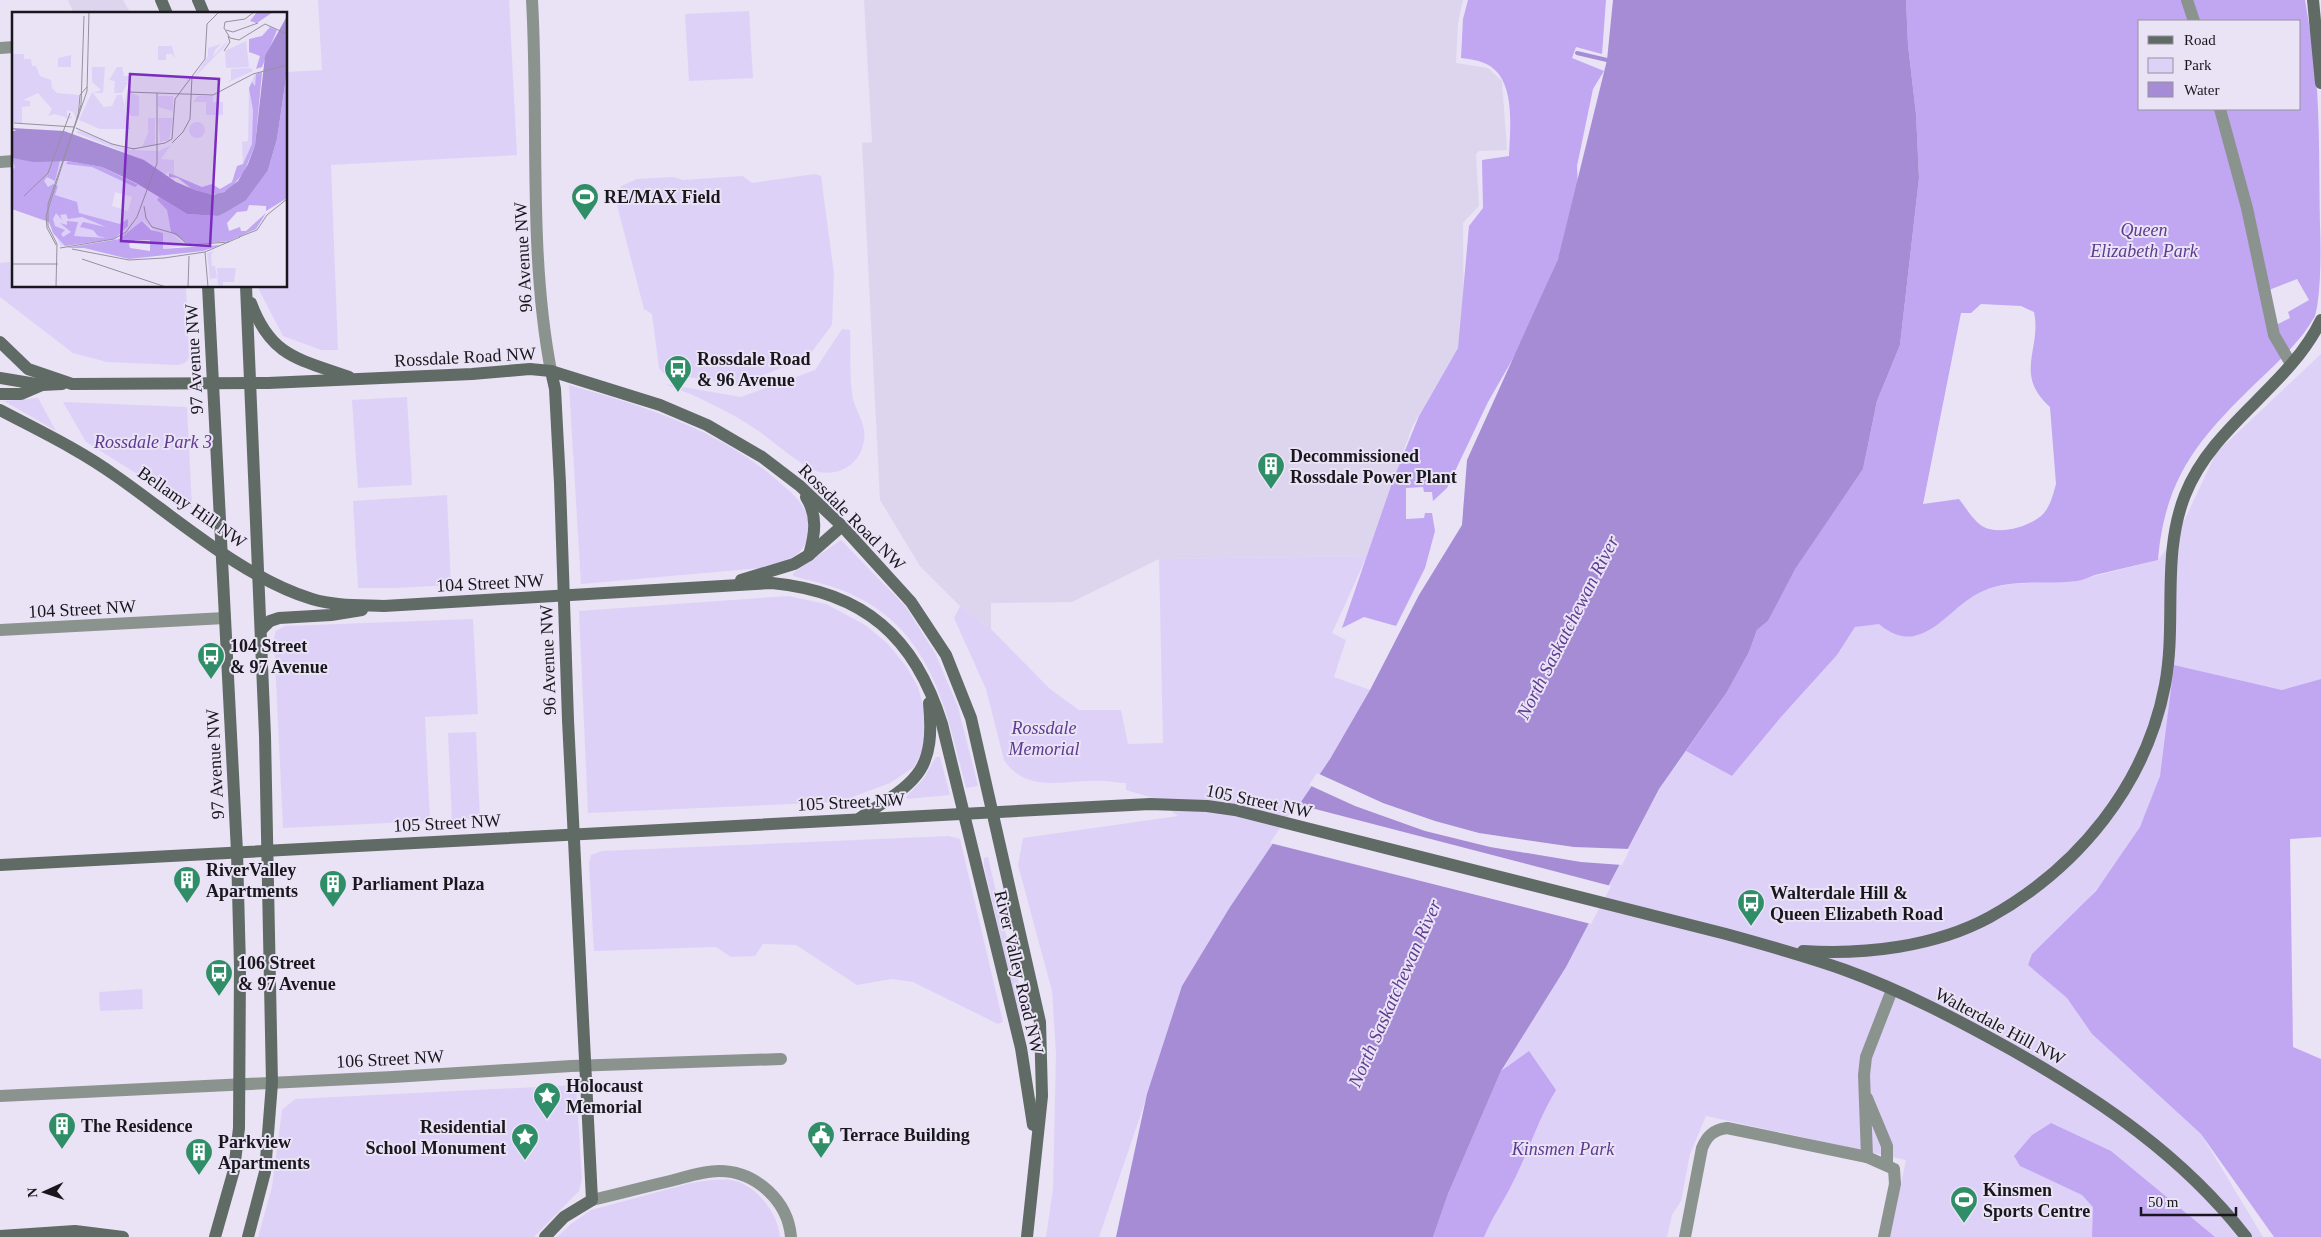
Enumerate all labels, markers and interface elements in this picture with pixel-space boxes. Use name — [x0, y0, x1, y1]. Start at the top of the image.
inset map — [12, 12, 288, 288]
legend — [2138, 20, 2301, 110]
text: Road — [2184, 32, 2216, 48]
text: Park — [2184, 57, 2212, 73]
text: Water — [2184, 82, 2219, 98]
sports icon: RE/MAX Field — [570, 182, 600, 221]
place label: RE/MAX Field — [604, 187, 721, 207]
street label: 96 Avenue NW — [510, 201, 536, 313]
park label: Queen Elizabeth Park — [2089, 220, 2199, 261]
street label: 97 Avenue NW — [181, 303, 207, 415]
street label: Rossdale Road NW — [394, 343, 536, 371]
place label: Rossdale Road & 96 Avenue — [697, 349, 811, 390]
bus stop icon: Rossdale Road & 96 Avenue — [663, 354, 693, 393]
park label: Rossdale Park 3 — [93, 432, 212, 452]
place label: Decommissioned Rossdale Power Plant — [1290, 446, 1457, 487]
building icon: Decommissioned Rossdale Power Plant — [1256, 451, 1286, 490]
street label: Rossdale Road NW — [795, 460, 909, 574]
street label: Bellamy Hill NW — [134, 462, 250, 552]
water label: North Saskatchewan River — [1512, 532, 1623, 723]
street label: 104 Street NW — [436, 570, 544, 596]
street label: 104 Street NW — [28, 596, 136, 622]
street label: 96 Avenue NW — [536, 604, 560, 716]
place label: 104 Street & 97 Avenue — [230, 636, 328, 677]
bus stop icon: 104 Street & 97 Avenue — [196, 641, 226, 680]
street label: 97 Avenue NW — [202, 708, 228, 820]
park label: Rossdale Memorial — [1008, 718, 1080, 759]
street label: 105 Street NW — [1204, 780, 1314, 822]
street label: 105 Street NW — [797, 789, 905, 815]
street label: 105 Street NW — [393, 810, 501, 836]
place label: RiverValley Apartments — [206, 860, 298, 901]
building icon: RiverValley Apartments — [172, 865, 202, 904]
building icon: Parliament Plaza — [318, 869, 348, 908]
place label: Parliament Plaza — [352, 874, 484, 894]
place label: Walterdale Hill & Queen Elizabeth Road — [1770, 883, 1943, 924]
street label: River Valley Road NW — [990, 888, 1048, 1056]
bus stop icon: Walterdale Hill & Queen Elizabeth Road — [1736, 888, 1766, 927]
water label: North Saskatchewan River — [1343, 896, 1446, 1091]
place label: 106 Street & 97 Avenue — [238, 953, 336, 994]
bus stop icon: 106 Street & 97 Avenue — [204, 958, 234, 997]
street label: Walterdale Hill NW — [1932, 983, 2068, 1069]
street label: 106 Street NW — [336, 1046, 444, 1072]
place label: Holocaust Memorial — [566, 1076, 643, 1117]
place icon: Holocaust Memorial — [532, 1081, 562, 1120]
building icon: The Residence — [47, 1111, 77, 1150]
place label: The Residence — [81, 1116, 193, 1136]
place label: Residential School Monument — [365, 1117, 506, 1158]
public building icon: Terrace Building — [806, 1120, 836, 1159]
place icon: Residential School Monument — [510, 1122, 540, 1161]
place label: Terrace Building — [840, 1125, 970, 1145]
place label: Parkview Apartments — [218, 1132, 310, 1173]
building icon: Parkview Apartments — [184, 1137, 214, 1176]
park label: Kinsmen Park — [1511, 1139, 1615, 1159]
north arrow — [20, 1167, 70, 1217]
place label: Kinsmen Sports Centre — [1983, 1180, 2090, 1221]
scale bar — [2141, 1184, 2236, 1216]
sports icon: Kinsmen Sports Centre — [1949, 1185, 1979, 1224]
text: N — [25, 1187, 40, 1198]
text: 50 m — [2148, 1194, 2179, 1210]

